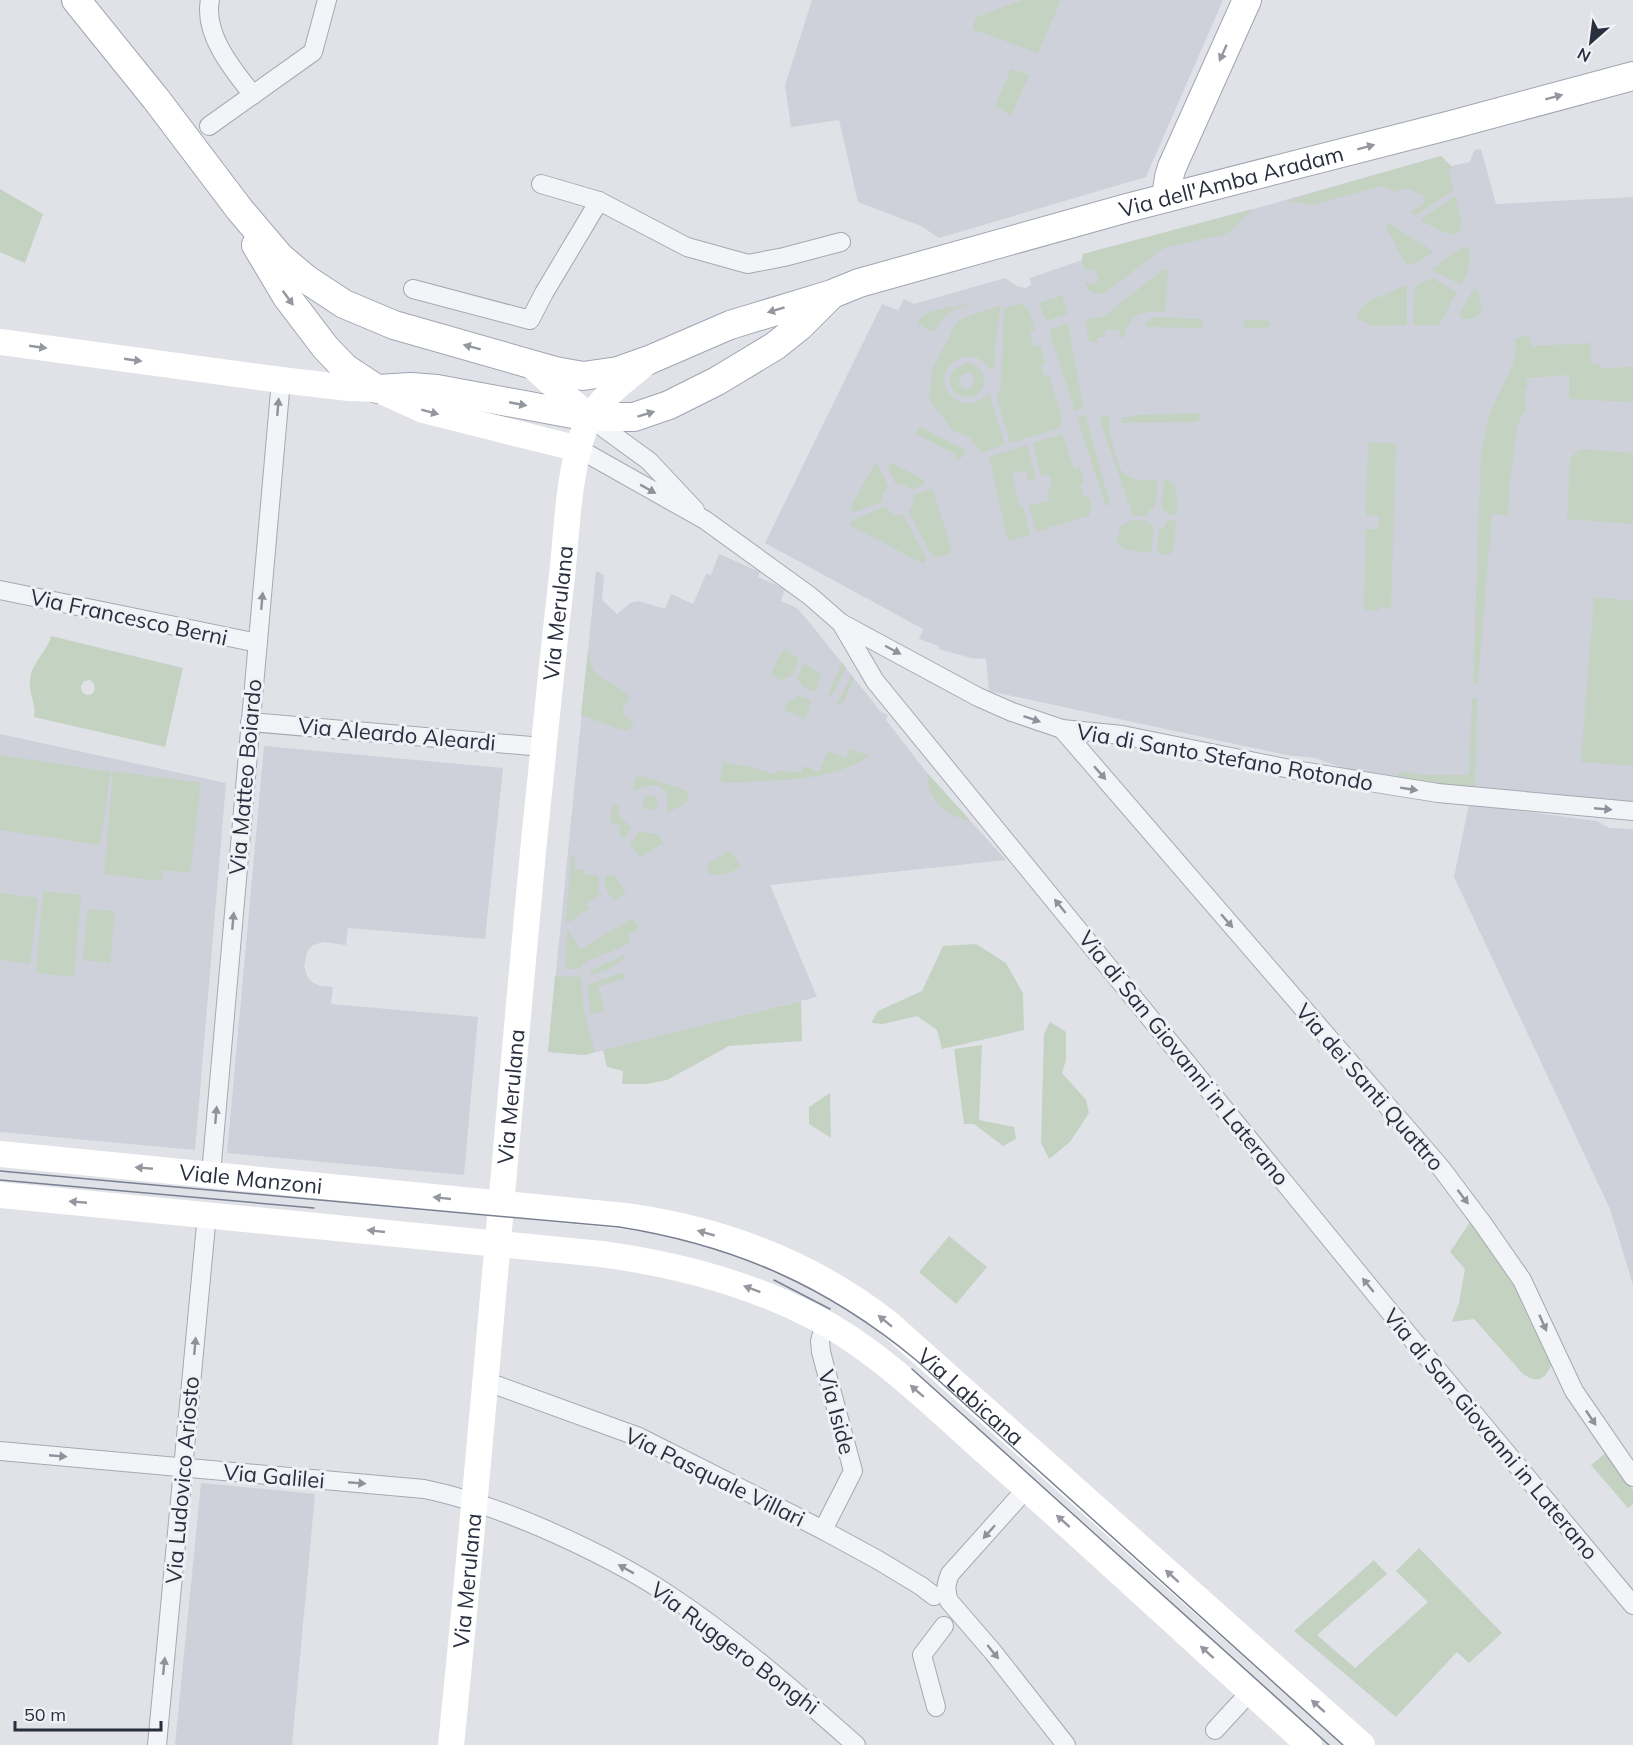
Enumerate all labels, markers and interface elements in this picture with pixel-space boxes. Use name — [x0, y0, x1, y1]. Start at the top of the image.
north arrow — [1561, 12, 1621, 72]
text: N — [1574, 44, 1594, 67]
one-way arrow — [1218, 45, 1228, 63]
one-way arrow — [1545, 92, 1563, 101]
street label: Via dell'Amba Aradam — [1116, 139, 1346, 224]
one-way arrow — [1356, 142, 1375, 152]
one-way arrow — [282, 290, 294, 306]
one-way arrow — [767, 306, 785, 315]
one-way arrow — [463, 342, 481, 351]
one-way arrow — [28, 343, 47, 352]
one-way arrow — [124, 355, 143, 364]
one-way arrow — [273, 398, 283, 417]
one-way arrow — [508, 400, 527, 409]
one-way arrow — [421, 408, 439, 417]
one-way arrow — [638, 409, 656, 418]
one-way arrow — [639, 483, 656, 493]
street label: Via Merulana — [537, 544, 579, 682]
street label: Via Francesco Berni — [28, 582, 230, 652]
one-way arrow — [257, 592, 266, 611]
one-way arrow — [884, 645, 901, 655]
street label: Via Matteo Boiardo — [222, 678, 268, 876]
street label: Via Aleardo Aleardi — [297, 711, 497, 757]
one-way arrow — [1023, 714, 1041, 724]
street label: Via di Santo Stefano Rotondo — [1075, 717, 1375, 797]
one-way arrow — [1093, 765, 1106, 780]
one-way arrow — [1399, 784, 1418, 793]
one-way arrow — [1593, 804, 1612, 814]
one-way arrow — [1053, 898, 1066, 914]
one-way arrow — [228, 912, 237, 931]
one-way arrow — [1220, 913, 1233, 928]
street label: Via di San Giovanni in Laterano — [1073, 925, 1295, 1191]
street label: Via dei Santi Quattro — [1290, 998, 1450, 1176]
street label: Via Merulana — [491, 1028, 531, 1166]
one-way arrow — [211, 1106, 221, 1125]
street label: Viale Manzoni — [178, 1158, 324, 1200]
one-way arrow — [134, 1163, 153, 1173]
one-way arrow — [1456, 1190, 1468, 1205]
one-way arrow — [433, 1193, 452, 1203]
one-way arrow — [68, 1197, 87, 1207]
one-way arrow — [367, 1226, 386, 1236]
one-way arrow — [697, 1228, 715, 1237]
one-way arrow — [1362, 1277, 1375, 1293]
one-way arrow — [743, 1284, 761, 1294]
street label: Via di San Giovanni in Laterano — [1378, 1303, 1604, 1565]
one-way arrow — [1538, 1314, 1548, 1332]
one-way arrow — [878, 1316, 893, 1328]
one-way arrow — [190, 1337, 200, 1356]
street label: Via Labicana — [912, 1342, 1030, 1451]
street label: Via Iside — [812, 1367, 862, 1457]
street label: Via Ludovico Ariosto — [159, 1375, 205, 1585]
one-way arrow — [910, 1385, 925, 1398]
one-way arrow — [1585, 1409, 1597, 1425]
street label: Via Pasquale Villari — [620, 1421, 810, 1533]
one-way arrow — [49, 1452, 68, 1461]
street label: Via Galilei — [222, 1458, 326, 1494]
one-way arrow — [348, 1478, 367, 1488]
street label: Via Merulana — [447, 1512, 487, 1650]
one-way arrow — [1055, 1514, 1070, 1528]
one-way arrow — [982, 1525, 996, 1540]
one-way arrow — [618, 1565, 635, 1575]
one-way arrow — [1165, 1569, 1180, 1583]
street label: Via Ruggero Bonghi — [645, 1575, 825, 1721]
one-way arrow — [986, 1644, 999, 1660]
one-way arrow — [1199, 1645, 1214, 1659]
one-way arrow — [159, 1656, 169, 1675]
scale bar — [15, 1694, 160, 1732]
one-way arrow — [1311, 1700, 1326, 1713]
text: 50 m — [24, 1703, 66, 1726]

